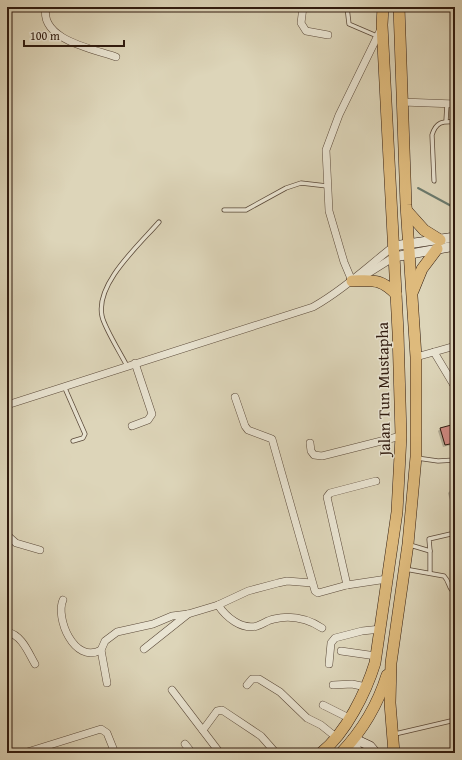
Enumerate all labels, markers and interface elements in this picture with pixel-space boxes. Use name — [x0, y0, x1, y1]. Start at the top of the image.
scale bar — [24, 22, 124, 48]
text: 100 m — [30, 27, 60, 44]
street label: Jalan Tun Mustapha — [370, 321, 396, 458]

